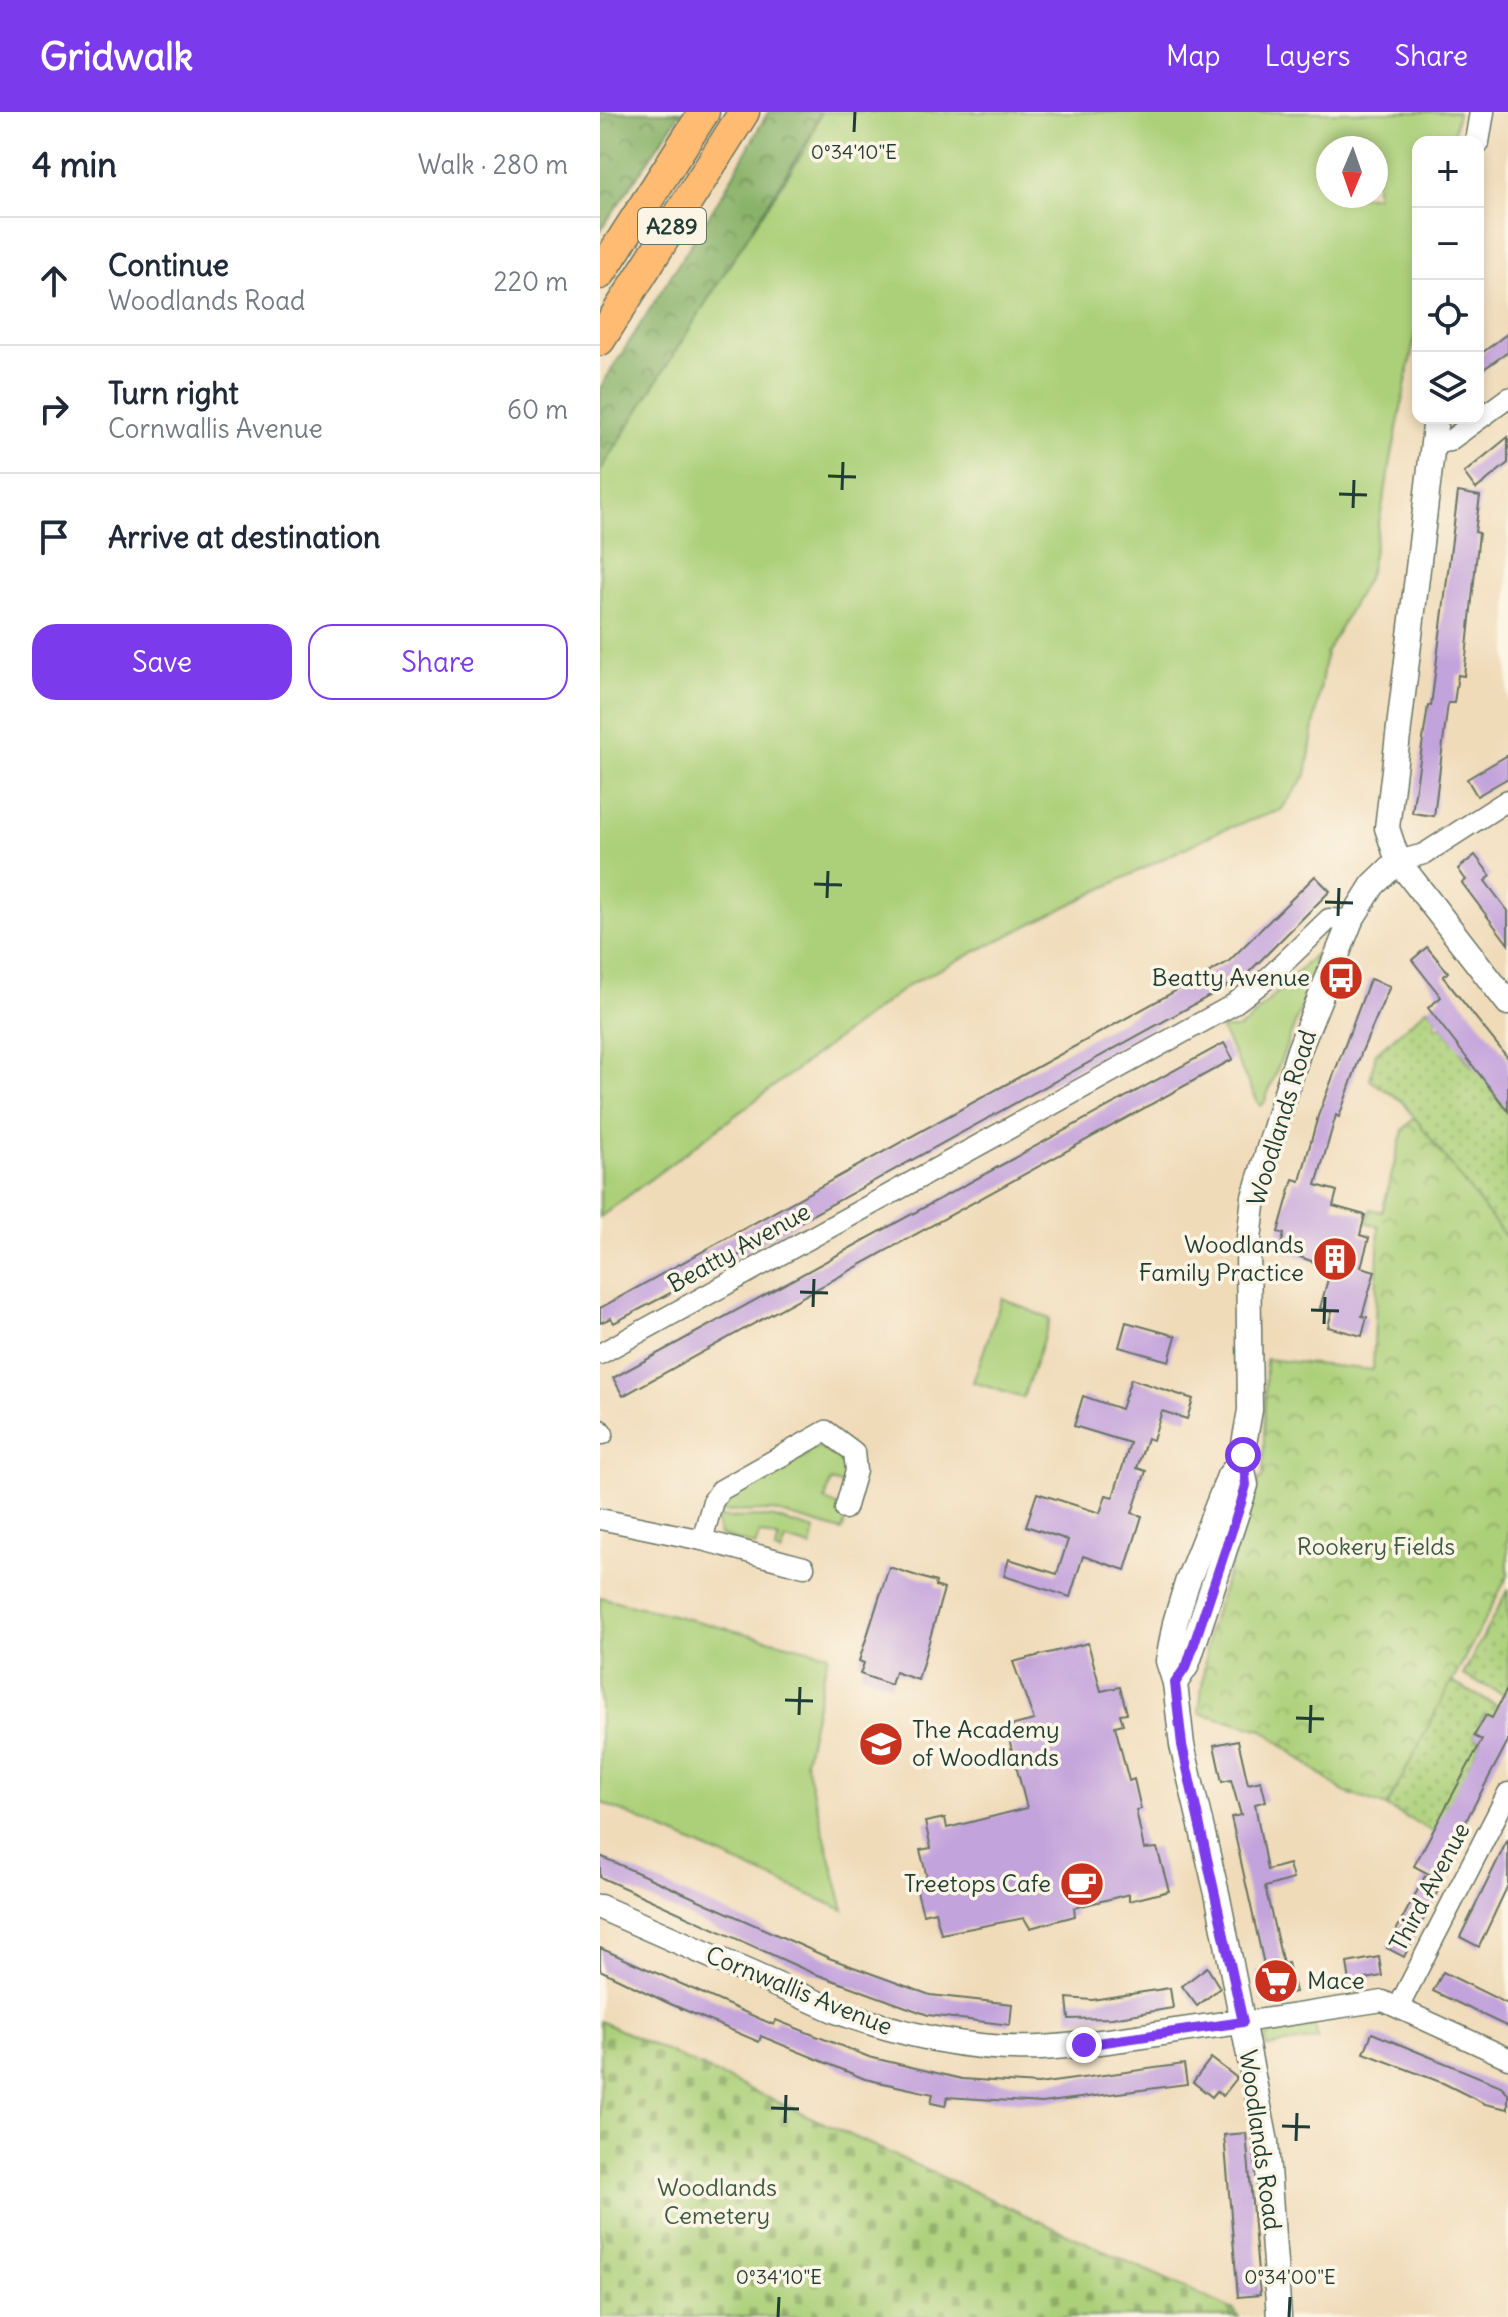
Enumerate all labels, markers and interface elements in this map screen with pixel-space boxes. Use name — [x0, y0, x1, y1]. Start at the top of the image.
text: Gridwalk — [40, 33, 193, 80]
text: Map — [1166, 38, 1221, 74]
text: Layers — [1265, 38, 1351, 74]
text: Share — [1395, 38, 1468, 74]
north arrow — [1316, 136, 1388, 208]
map controls — [1412, 136, 1484, 424]
button: + — [1412, 136, 1484, 208]
text: 0°34'10"E — [811, 139, 897, 164]
text: 4 min — [32, 143, 117, 186]
text: Walk · 280 m — [418, 148, 568, 181]
road number: A289 — [638, 208, 706, 244]
button: − — [1412, 208, 1484, 280]
text: Continue — [108, 246, 229, 284]
icon: ahead — [32, 259, 76, 303]
text: 220 m — [493, 265, 568, 298]
button: locate — [1412, 280, 1484, 352]
text: Woodlands Road — [108, 284, 305, 317]
button: layers — [1412, 352, 1484, 424]
text: Turn right — [108, 374, 239, 412]
icon: right — [32, 387, 76, 431]
text: 60 m — [507, 393, 568, 426]
text: Cornwallis Avenue — [108, 412, 323, 445]
icon: arrive — [32, 515, 76, 559]
text: Arrive at destination — [108, 518, 380, 556]
button: Save — [32, 624, 292, 700]
button: Share — [308, 624, 568, 700]
bus stop icon: Beatty Avenue — [1317, 954, 1365, 1002]
place label: Beatty Avenue — [1152, 962, 1310, 992]
street label: Woodlands Road — [1240, 1026, 1322, 1209]
street label: Beatty Avenue — [662, 1196, 815, 1299]
place label: Woodlands Family Practice — [1139, 1229, 1304, 1287]
building icon: Woodlands Family Practice — [1311, 1235, 1359, 1283]
route start — [1225, 1437, 1261, 1473]
park label: Rookery Fields — [1297, 1531, 1455, 1561]
place label: The Academy of Woodlands — [912, 1714, 1060, 1772]
school or university icon: The Academy of Woodlands — [857, 1720, 905, 1768]
street label: Third Avenue — [1383, 1817, 1476, 1956]
cafe icon: Treetops Cafe — [1058, 1860, 1106, 1908]
place label: Treetops Cafe — [904, 1868, 1051, 1898]
street label: Cornwallis Avenue — [702, 1939, 897, 2041]
supermarket icon: Mace — [1252, 1957, 1300, 2005]
place label: Mace — [1307, 1965, 1365, 1995]
route end — [1066, 2027, 1102, 2063]
street label: Woodlands Road — [1233, 2048, 1289, 2232]
park label: Woodlands Cemetery — [657, 2172, 777, 2230]
text: 0°34'10"E — [736, 2264, 822, 2289]
text: 0°34'00"E — [1244, 2264, 1336, 2289]

